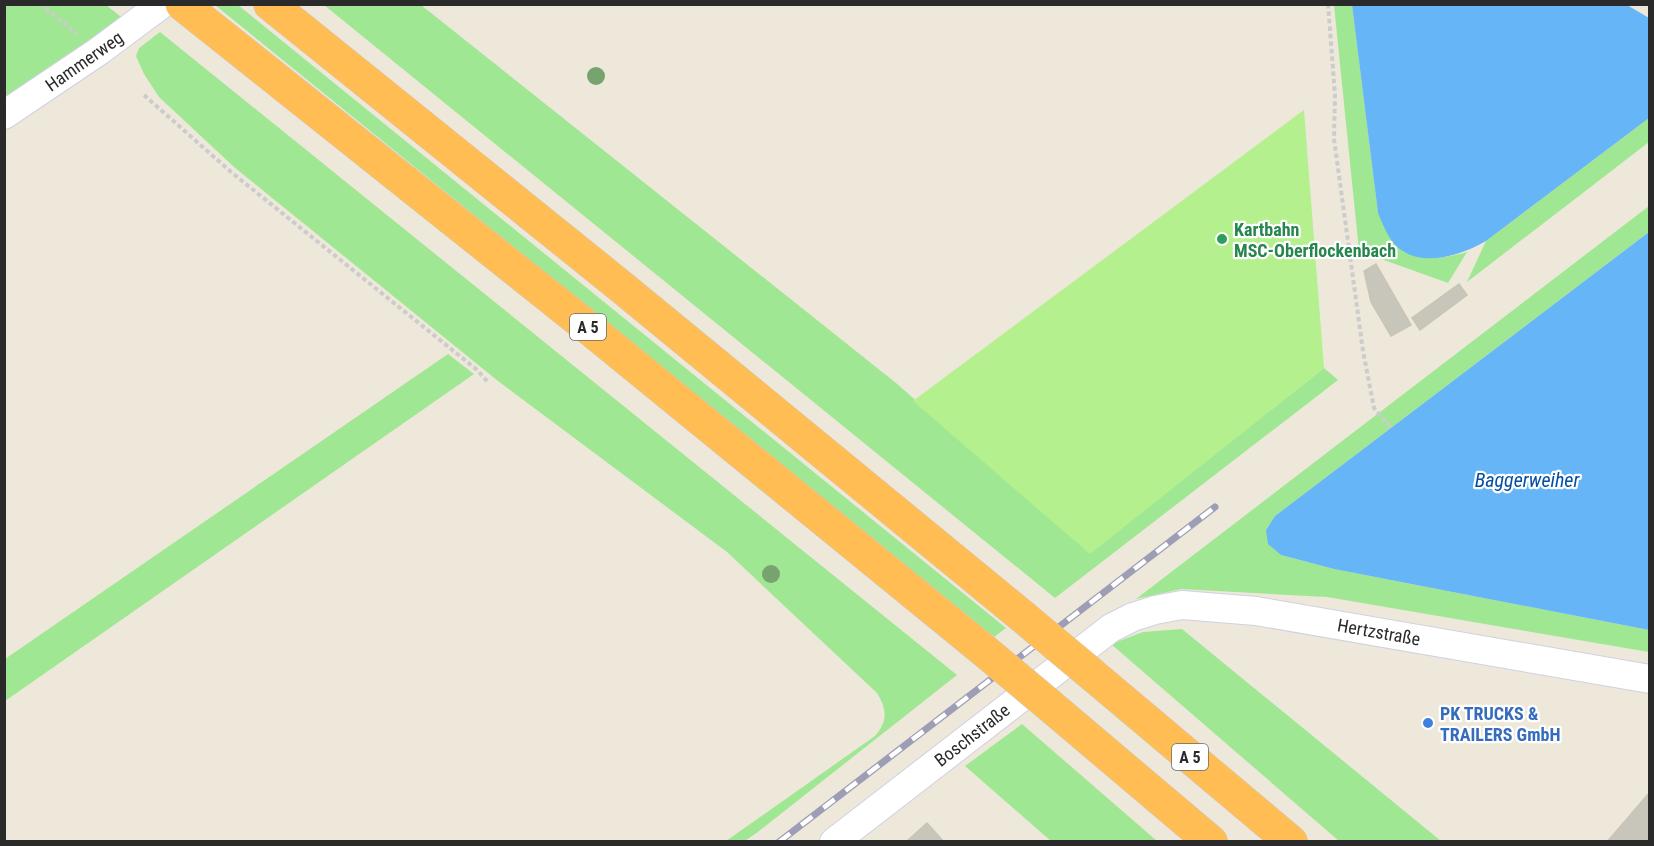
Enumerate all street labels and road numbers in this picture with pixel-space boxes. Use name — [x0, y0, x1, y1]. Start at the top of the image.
street label: Hammerweg — [41, 27, 127, 95]
road number: A 5 — [570, 314, 606, 340]
street label: Hertzstraße — [1336, 614, 1422, 650]
street label: Boschstraße — [930, 699, 1014, 771]
road number: A 5 — [1172, 744, 1208, 770]

